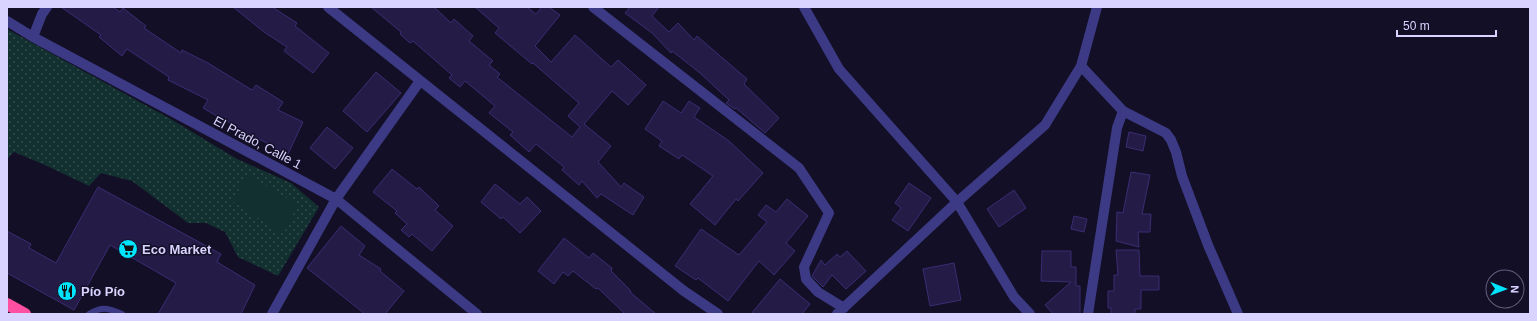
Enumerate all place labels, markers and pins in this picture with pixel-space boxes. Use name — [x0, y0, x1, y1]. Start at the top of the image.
supermarket icon: Eco Market — [117, 238, 139, 260]
place label: Eco Market — [142, 242, 212, 257]
restaurant icon: Pío Pío — [56, 280, 78, 302]
place label: Pío Pío — [81, 284, 125, 299]

